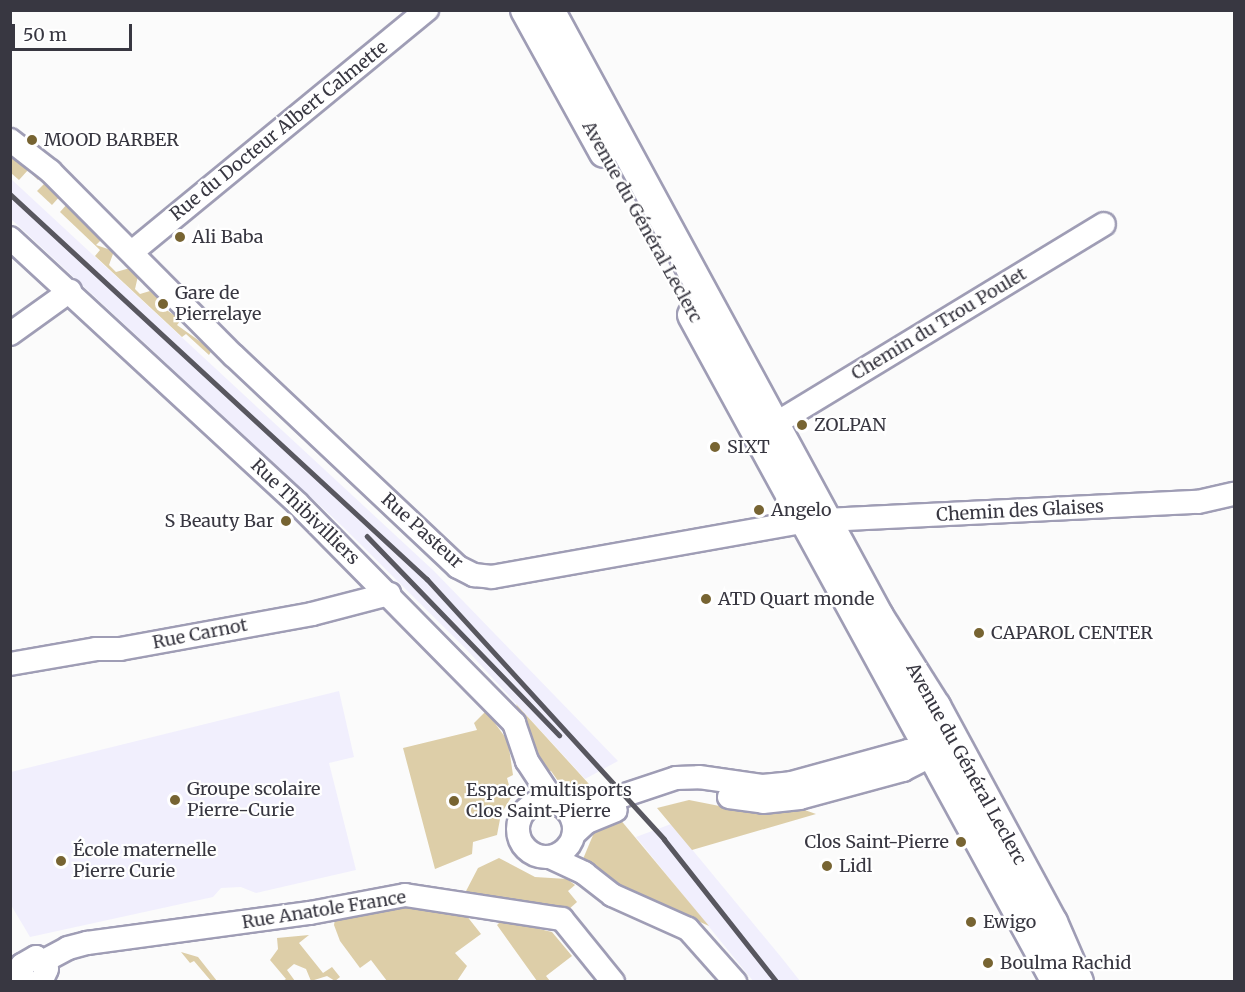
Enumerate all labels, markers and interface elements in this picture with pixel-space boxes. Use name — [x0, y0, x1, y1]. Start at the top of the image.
scale bar — [15, 12, 135, 50]
text: 50 m — [23, 23, 67, 46]
street label: Rue du Docteur Albert Calmette — [166, 37, 392, 225]
street label: Avenue du Général Leclerc — [577, 117, 707, 327]
place label: MOOD BARBER — [44, 129, 179, 151]
marker: MOOD BARBER — [25, 133, 39, 147]
place label: Ali Baba — [192, 226, 263, 248]
marker: Ali Baba — [173, 230, 187, 244]
street label: Chemin du Trou Poulet — [848, 263, 1030, 385]
place label: Gare de Pierrelaye — [175, 283, 262, 326]
marker: Gare de Pierrelaye — [156, 297, 170, 311]
place label: ZOLPAN — [814, 414, 886, 436]
marker: ZOLPAN — [795, 418, 809, 432]
place label: SIXT — [727, 436, 770, 458]
marker: SIXT — [708, 440, 722, 454]
street label: Rue Thibivilliers — [246, 455, 364, 569]
street label: Rue Pasteur — [377, 489, 467, 573]
street label: Chemin des Glaises — [936, 496, 1104, 526]
place label: Angelo — [771, 499, 832, 521]
marker: Angelo — [752, 503, 766, 517]
place label: S Beauty Bar — [164, 510, 274, 532]
marker: S Beauty Bar — [279, 514, 293, 528]
place label: ATD Quart monde — [718, 588, 874, 610]
marker: ATD Quart monde — [699, 592, 713, 606]
street label: Rue Carnot — [151, 614, 249, 654]
place label: CAPAROL CENTER — [991, 622, 1153, 644]
marker: CAPAROL CENTER — [972, 626, 986, 640]
street label: Avenue du Général Leclerc — [901, 659, 1031, 869]
place label: Groupe scolaire Pierre-Curie — [187, 779, 320, 822]
place label: Espace multisports Clos Saint-Pierre — [466, 780, 632, 822]
marker: Groupe scolaire Pierre-Curie — [168, 793, 182, 807]
marker: Espace multisports Clos Saint-Pierre — [447, 794, 461, 808]
place label: Clos Saint-Pierre — [804, 831, 949, 853]
marker: Clos Saint-Pierre — [954, 835, 968, 849]
place label: École maternelle Pierre Curie — [73, 840, 216, 882]
marker: École maternelle Pierre Curie — [54, 854, 68, 868]
place label: Lidl — [839, 855, 872, 877]
marker: Lidl — [820, 859, 834, 873]
street label: Rue Anatole France — [240, 886, 408, 934]
place label: Ewigo — [983, 911, 1036, 933]
marker: Ewigo — [964, 915, 978, 929]
place label: Boulma Rachid — [1000, 952, 1131, 974]
marker: Boulma Rachid — [981, 956, 995, 970]

